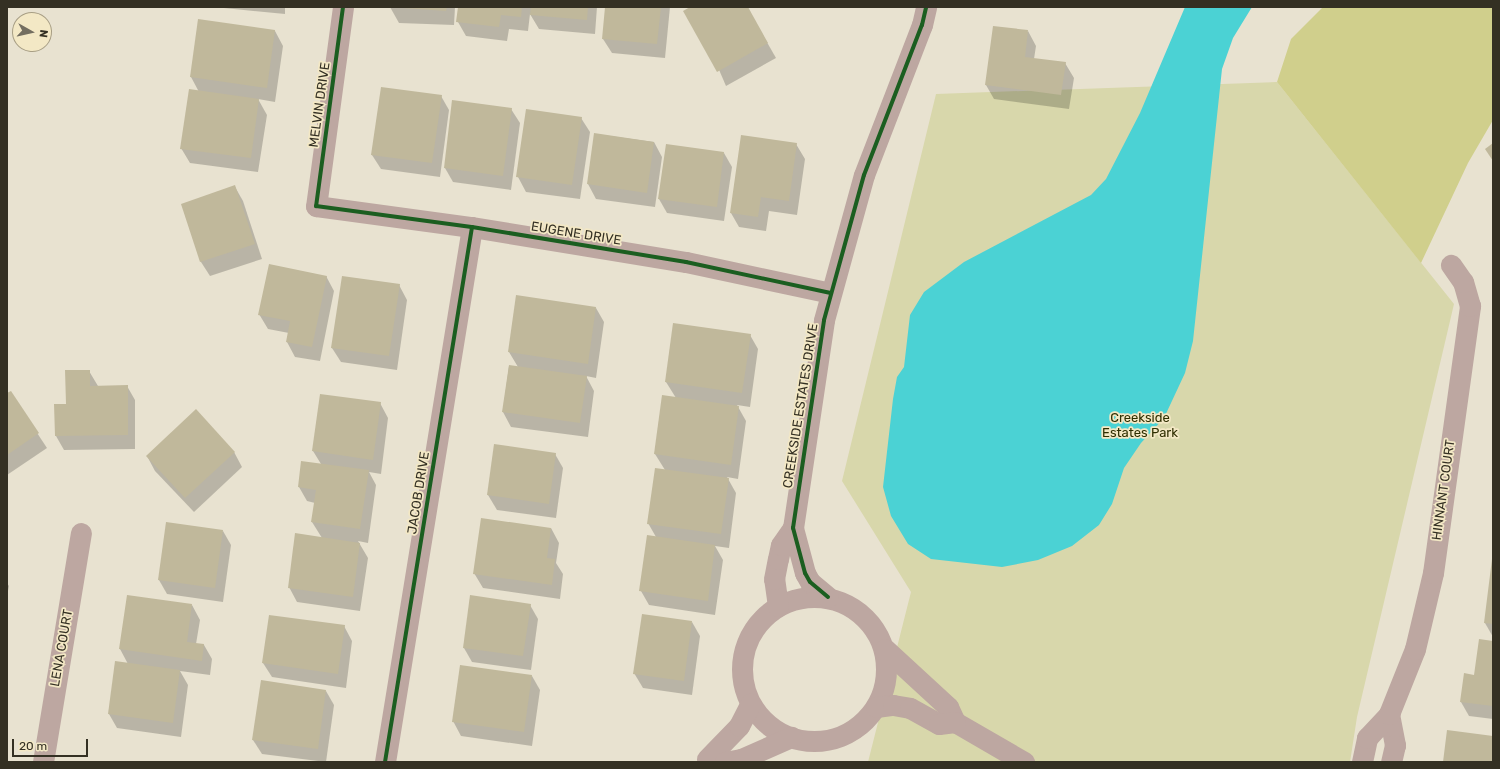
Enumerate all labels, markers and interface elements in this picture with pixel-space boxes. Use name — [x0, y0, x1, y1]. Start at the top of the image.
north arrow — [12, 12, 52, 52]
text: N — [36, 29, 50, 38]
street label: MELVIN DRIVE — [306, 61, 334, 149]
street label: EUGENE DRIVE — [530, 219, 622, 249]
street label: CREEKSIDE ESTATES DRIVE — [780, 323, 822, 489]
park label: Creekside Estates Park — [1102, 411, 1178, 442]
street label: HINNANT COURT — [1429, 438, 1459, 542]
street label: JACOB DRIVE — [405, 451, 433, 535]
street label: LENA COURT — [47, 608, 77, 688]
scale bar — [14, 731, 90, 757]
text: 20 m — [19, 739, 47, 753]

